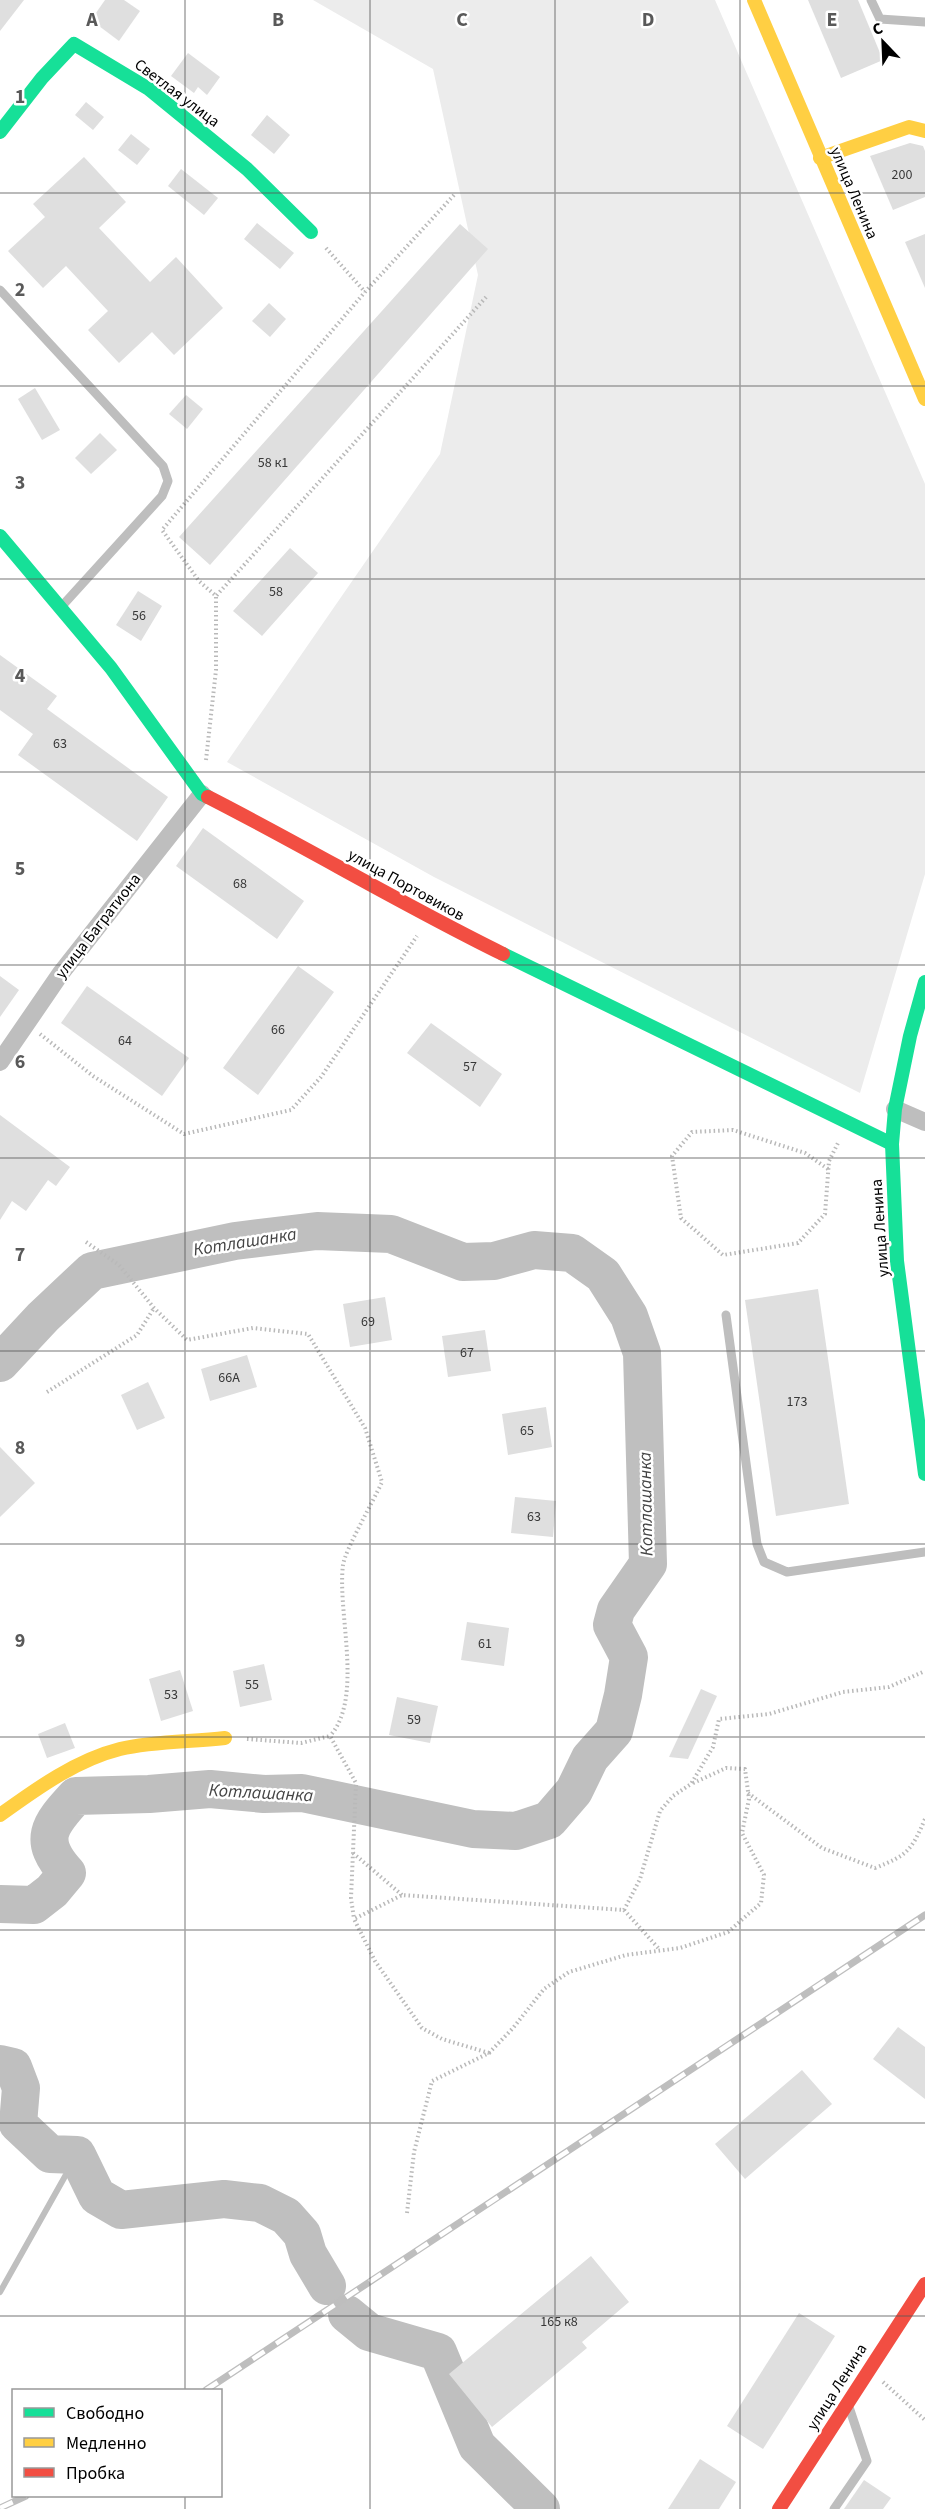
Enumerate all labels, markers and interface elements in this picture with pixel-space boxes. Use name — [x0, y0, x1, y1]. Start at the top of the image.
text: A — [85, 6, 98, 34]
text: B — [272, 6, 284, 34]
text: C — [456, 6, 468, 34]
text: D — [642, 6, 654, 34]
text: E — [827, 6, 837, 34]
north arrow — [853, 12, 913, 72]
text: С — [869, 17, 886, 41]
street label: Светлая улица — [130, 54, 224, 132]
text: 1 — [15, 83, 25, 111]
street label: улица Ленина — [825, 143, 883, 243]
house number: 200 — [892, 165, 912, 185]
text: 2 — [15, 276, 25, 304]
house number: 58 к1 — [258, 453, 288, 473]
text: 3 — [15, 469, 25, 497]
house number: 58 — [269, 582, 283, 602]
house number: 56 — [132, 606, 146, 626]
text: 4 — [15, 662, 26, 690]
house number: 63 — [53, 734, 67, 754]
street label: улица Портовиков — [344, 844, 468, 926]
text: 5 — [15, 855, 25, 883]
street label: улица Багратиона — [50, 869, 146, 983]
house number: 68 — [233, 874, 247, 894]
house number: 66 — [271, 1020, 285, 1040]
house number: 64 — [118, 1031, 132, 1051]
text: 6 — [15, 1048, 25, 1076]
house number: 57 — [463, 1057, 477, 1077]
street label: улица Ленина — [866, 1178, 894, 1278]
water label: Котлашанка — [192, 1221, 299, 1263]
text: 7 — [15, 1241, 25, 1269]
house number: 69 — [361, 1312, 375, 1332]
house number: 67 — [460, 1343, 474, 1363]
house number: 66А — [218, 1368, 240, 1388]
house number: 173 — [787, 1392, 807, 1412]
house number: 65 — [520, 1421, 534, 1441]
text: 8 — [15, 1434, 25, 1462]
water label: Котлашанка — [633, 1451, 659, 1556]
house number: 63 — [527, 1507, 541, 1527]
text: 9 — [15, 1627, 25, 1655]
house number: 61 — [478, 1634, 492, 1654]
house number: 55 — [245, 1675, 259, 1695]
house number: 53 — [164, 1685, 178, 1705]
house number: 59 — [407, 1710, 421, 1730]
water label: Котлашанка — [208, 1778, 314, 1808]
house number: 165 к8 — [540, 2312, 578, 2332]
street label: улица Ленина — [802, 2340, 872, 2434]
legend — [12, 2389, 222, 2497]
text: Свободно — [66, 2401, 144, 2426]
text: Медленно — [66, 2431, 146, 2456]
text: Пробка — [66, 2461, 125, 2486]

